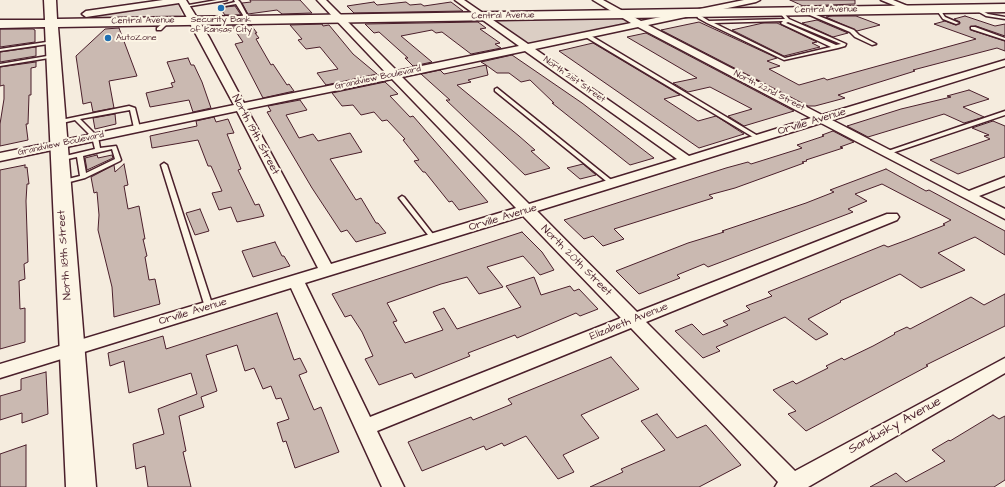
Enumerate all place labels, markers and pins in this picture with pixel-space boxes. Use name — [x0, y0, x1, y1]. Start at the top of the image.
marker: Security Bank of Kansas City — [216, 3, 226, 13]
place label: Security Bank of Kansas City — [190, 15, 252, 36]
marker: AutoZone — [103, 33, 113, 43]
place label: AutoZone — [116, 33, 157, 43]

